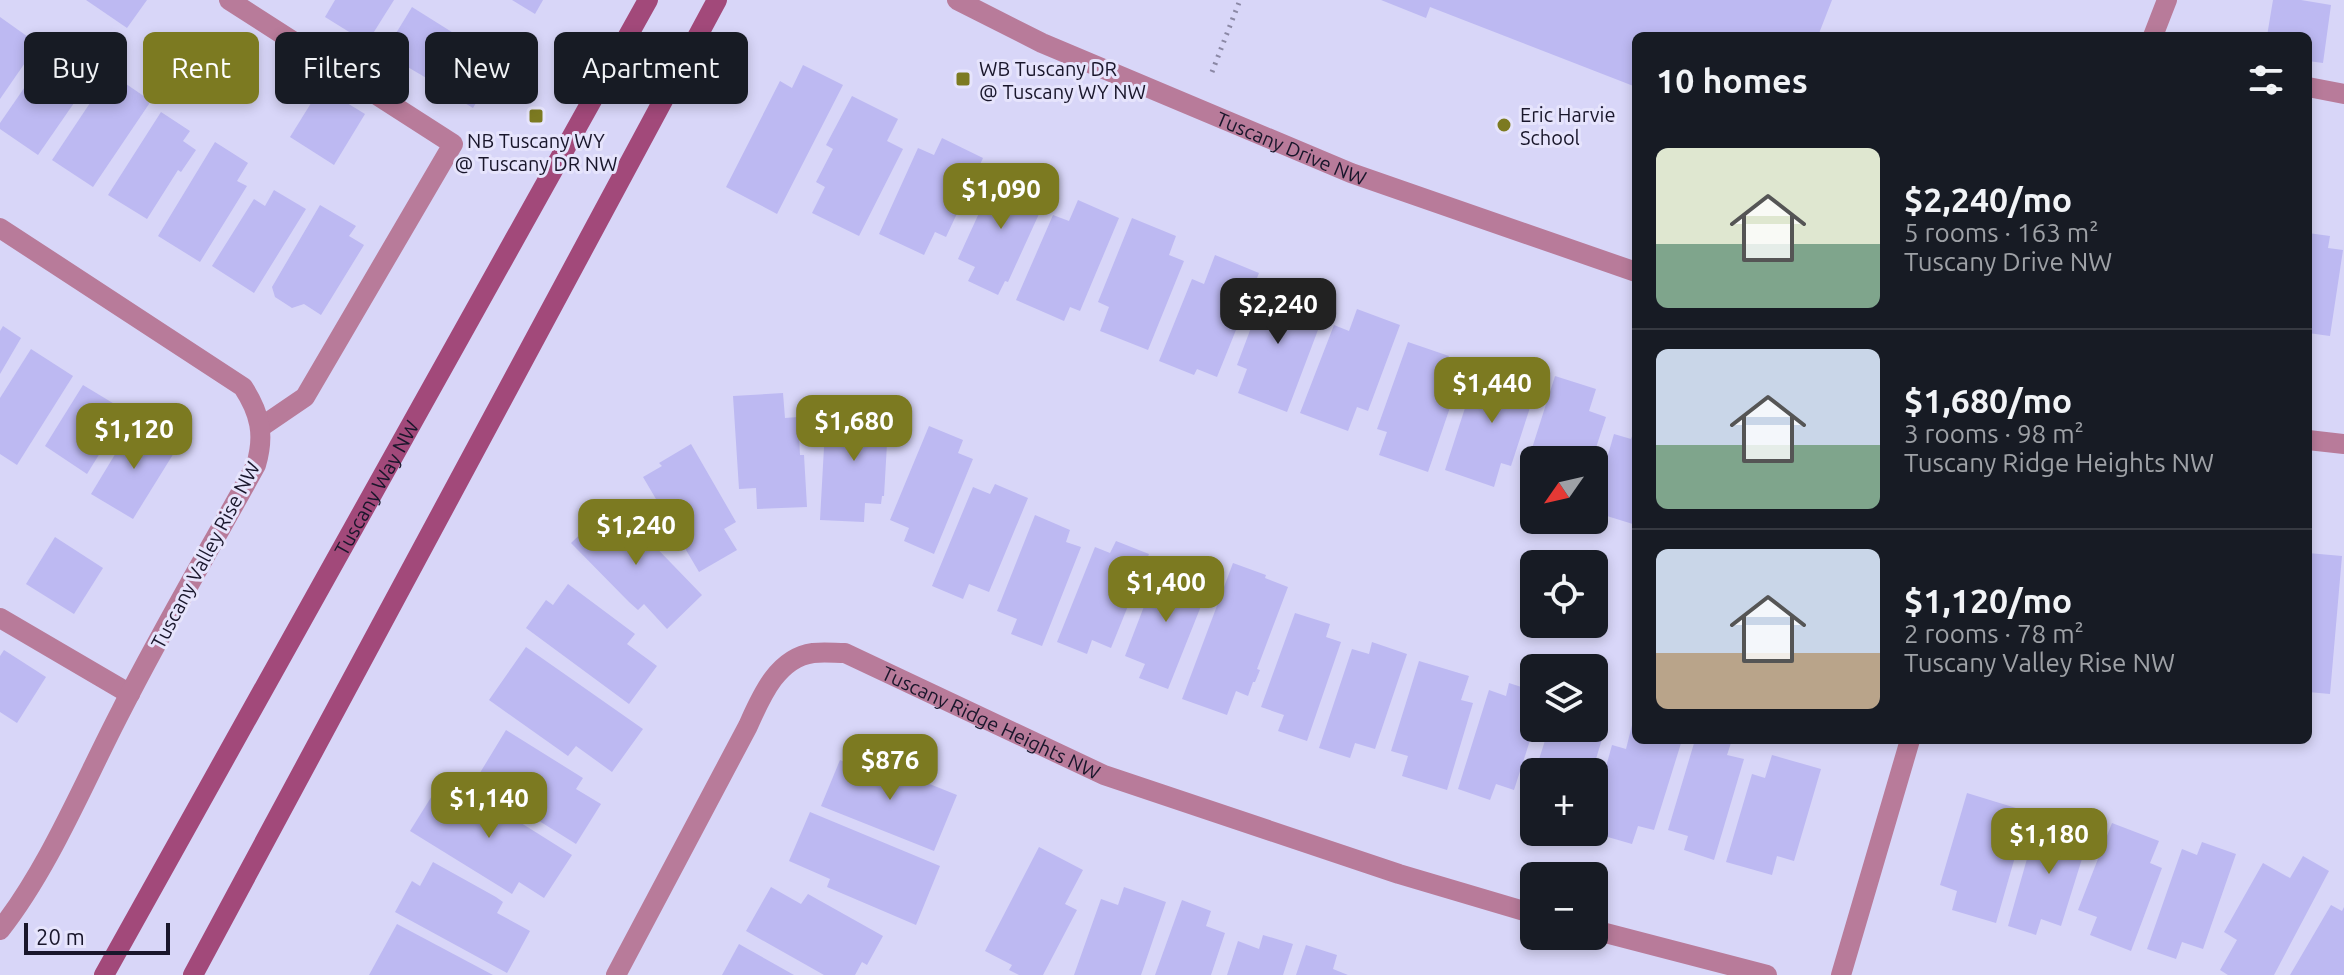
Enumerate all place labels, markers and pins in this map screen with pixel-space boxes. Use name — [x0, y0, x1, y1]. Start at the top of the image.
place label: WB Tuscany DR @ Tuscany WY NW — [979, 57, 1146, 103]
marker: WB Tuscany DR @ Tuscany WY NW — [954, 70, 972, 88]
place label: Eric Harvie School — [1520, 103, 1615, 149]
marker: NB Tuscany WY @ Tuscany DR NW — [527, 107, 545, 125]
marker: Eric Harvie School — [1495, 116, 1513, 134]
place label: NB Tuscany WY @ Tuscany DR NW — [454, 129, 618, 175]
pin: $1,090 — [936, 163, 1066, 231]
pin: $2,240 — [1213, 278, 1343, 346]
pin: $1,440 — [1427, 357, 1557, 425]
pin: $1,680 — [789, 395, 919, 463]
pin: $1,120 — [69, 403, 199, 471]
pin: $1,240 — [571, 499, 701, 567]
pin: $1,400 — [1101, 556, 1231, 624]
pin: $876 — [843, 734, 937, 802]
pin: $1,140 — [424, 772, 554, 840]
pin: $1,180 — [1984, 808, 2114, 876]

